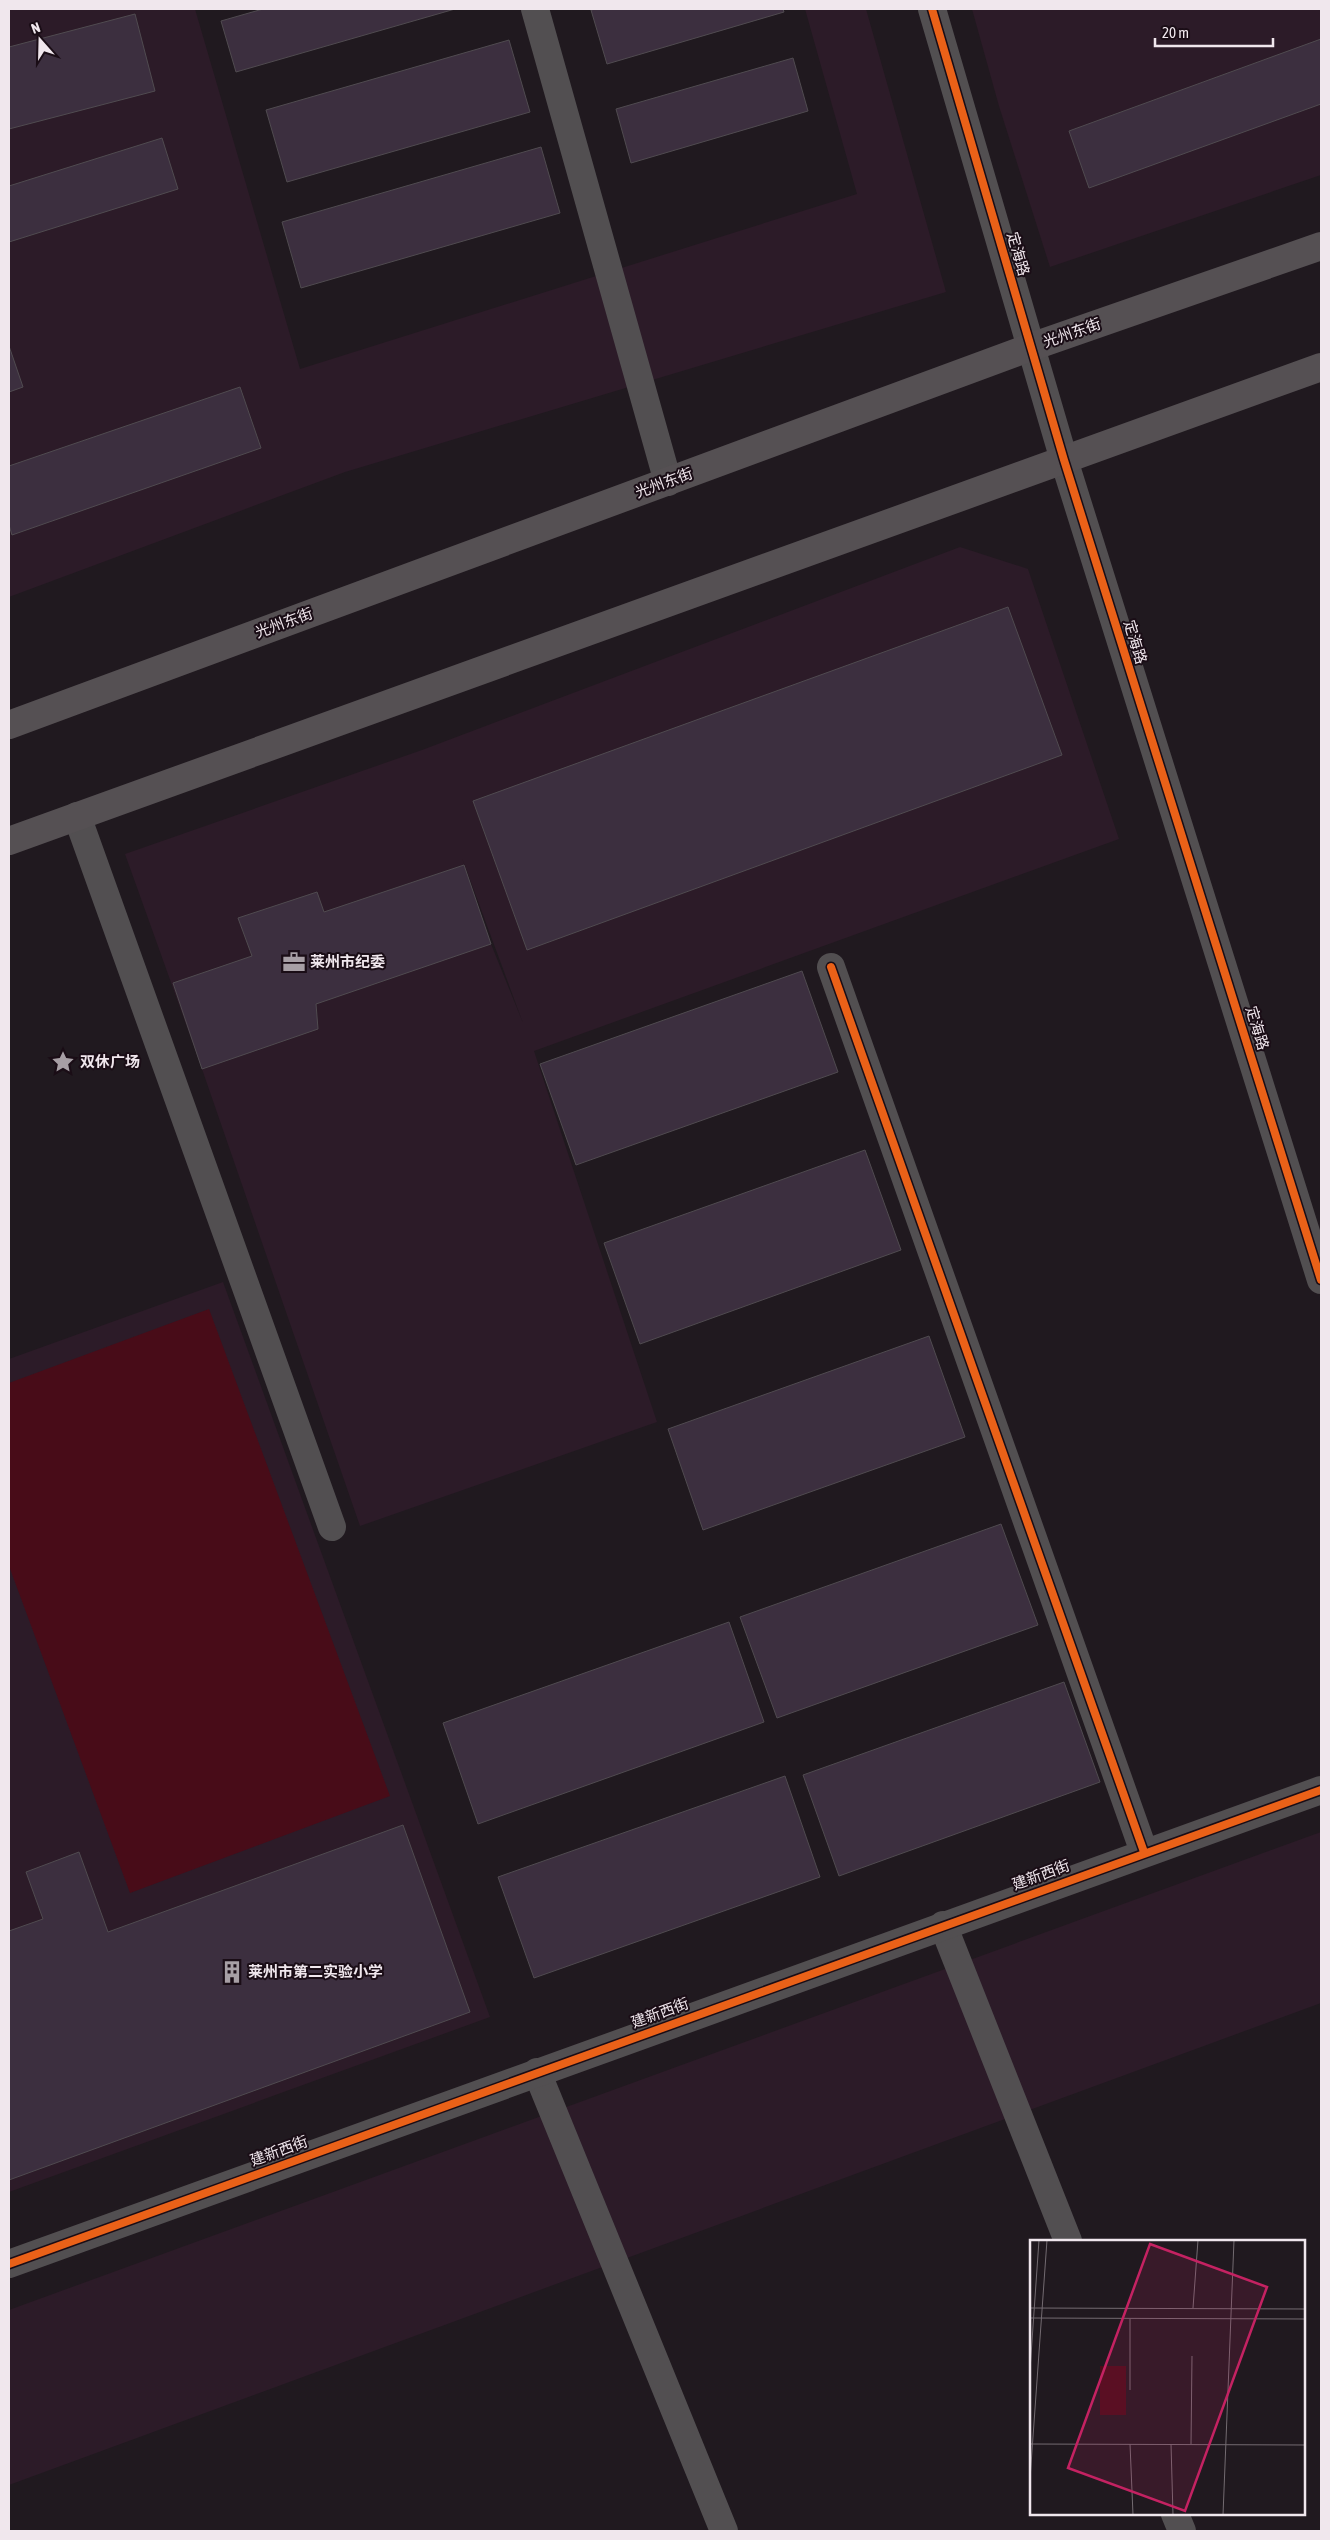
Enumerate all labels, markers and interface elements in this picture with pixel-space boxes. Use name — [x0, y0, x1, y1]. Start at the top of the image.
north arrow — [15, 15, 65, 65]
scale bar — [1155, 15, 1272, 47]
text: N — [29, 19, 42, 37]
text: 20 m — [1162, 24, 1189, 41]
street label: 定海路 — [1004, 230, 1033, 278]
street label: 光州东街 — [1041, 315, 1103, 350]
street label: 光州东街 — [633, 464, 695, 501]
street label: 光州东街 — [253, 604, 315, 641]
street label: 定海路 — [1121, 618, 1150, 666]
office icon: 莱州市纪委 — [281, 949, 307, 975]
place label: 莱州市纪委 — [310, 953, 385, 970]
street label: 定海路 — [1243, 1004, 1272, 1052]
place icon: 双休广场 — [50, 1049, 76, 1075]
place label: 双休广场 — [80, 1053, 140, 1070]
street label: 建新西街 — [1010, 1856, 1072, 1893]
building icon: 莱州市第二实验小学 — [219, 1959, 245, 1985]
place label: 莱州市第二实验小学 — [248, 1963, 383, 1980]
street label: 建新西街 — [629, 1994, 691, 2031]
street label: 建新西街 — [248, 2132, 310, 2169]
inset map — [1030, 2240, 1305, 2515]

